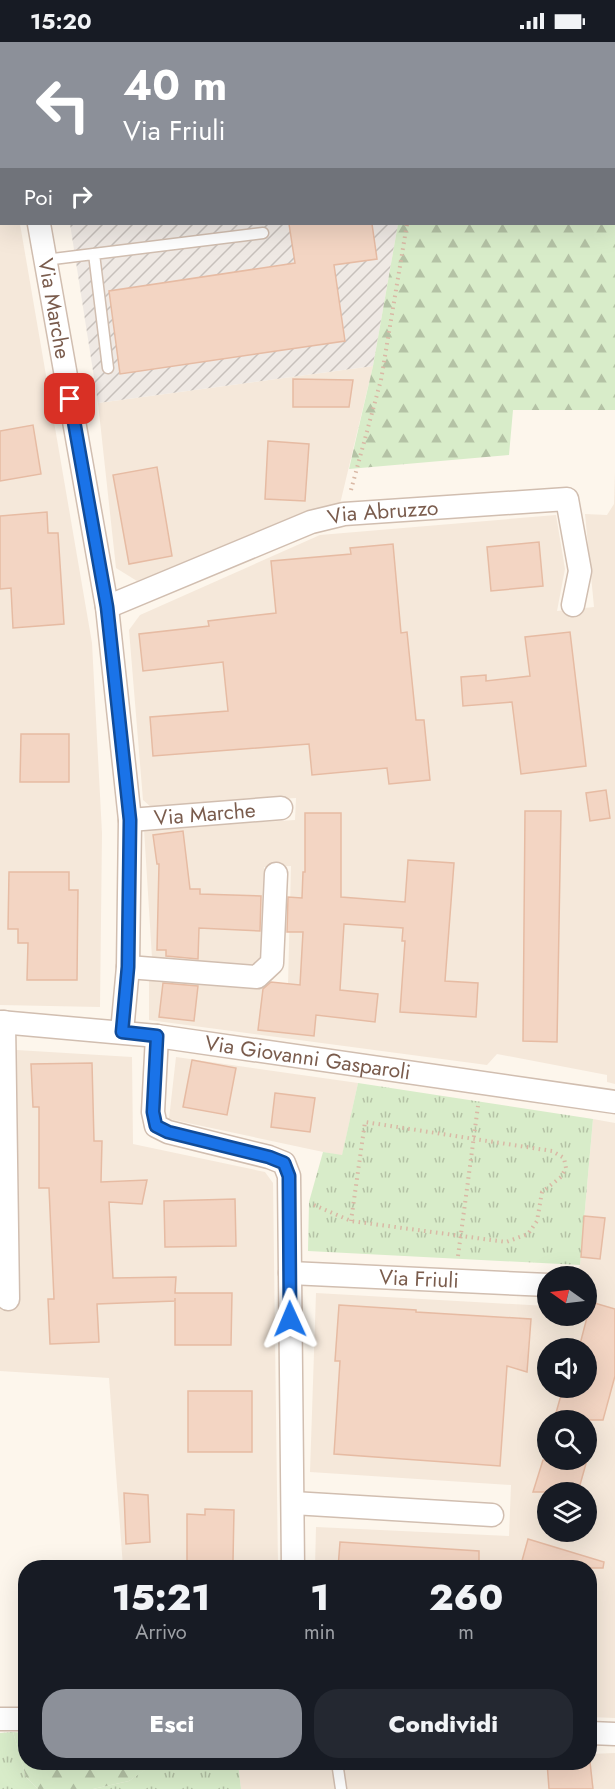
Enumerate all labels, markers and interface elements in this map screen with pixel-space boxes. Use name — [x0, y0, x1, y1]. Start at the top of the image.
text: 15:20 — [30, 5, 91, 37]
text: 40 m — [123, 55, 227, 116]
icon: left — [24, 66, 102, 144]
text: Via Friuli — [123, 111, 226, 150]
icon: right — [65, 180, 98, 213]
text: Poi — [24, 181, 53, 213]
street label: Via Marche — [30, 256, 78, 362]
pin — [44, 373, 95, 424]
icon: arrive — [53, 382, 86, 415]
street label: Via Abruzzo — [324, 493, 439, 532]
street label: Via Marche — [153, 795, 257, 833]
street label: Via Giovanni Gasparoli — [203, 1028, 413, 1087]
street label: Via Friuli — [378, 1262, 459, 1296]
north arrow — [537, 1266, 597, 1326]
map controls — [537, 1266, 597, 1542]
position arrow — [258, 1287, 322, 1351]
button: sound — [537, 1338, 597, 1398]
button: search — [537, 1410, 597, 1470]
button: layers — [537, 1482, 597, 1542]
text: 15:21 — [112, 1571, 210, 1623]
text: 1 — [310, 1571, 329, 1623]
text: 260 — [429, 1571, 503, 1623]
text: Arrivo — [135, 1618, 187, 1647]
text: min — [304, 1618, 335, 1647]
text: m — [458, 1618, 474, 1647]
button: Esci — [42, 1689, 302, 1758]
button: Condividi — [314, 1689, 573, 1758]

